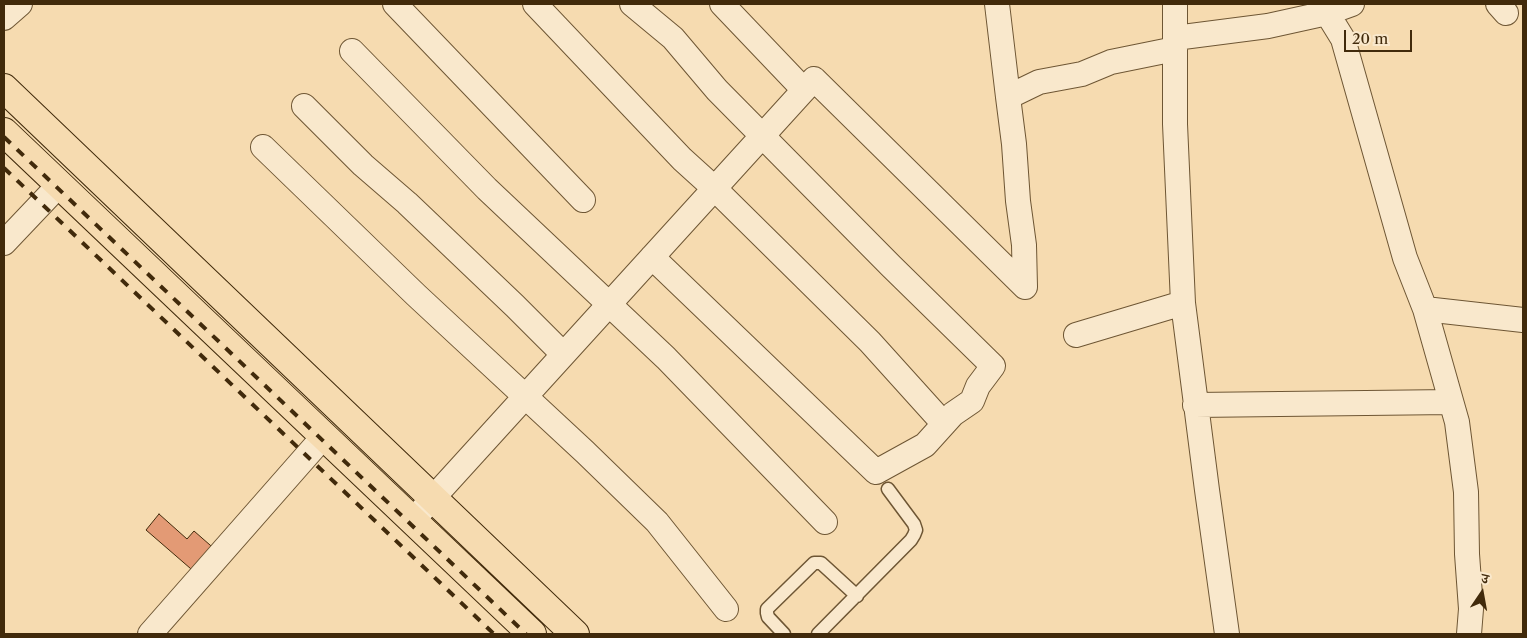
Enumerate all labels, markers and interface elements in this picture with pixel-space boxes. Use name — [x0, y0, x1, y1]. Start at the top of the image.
scale bar — [1347, 20, 1414, 52]
text: 20 m — [1352, 29, 1388, 48]
north arrow — [1457, 568, 1507, 618]
text: उ — [1480, 569, 1490, 588]

